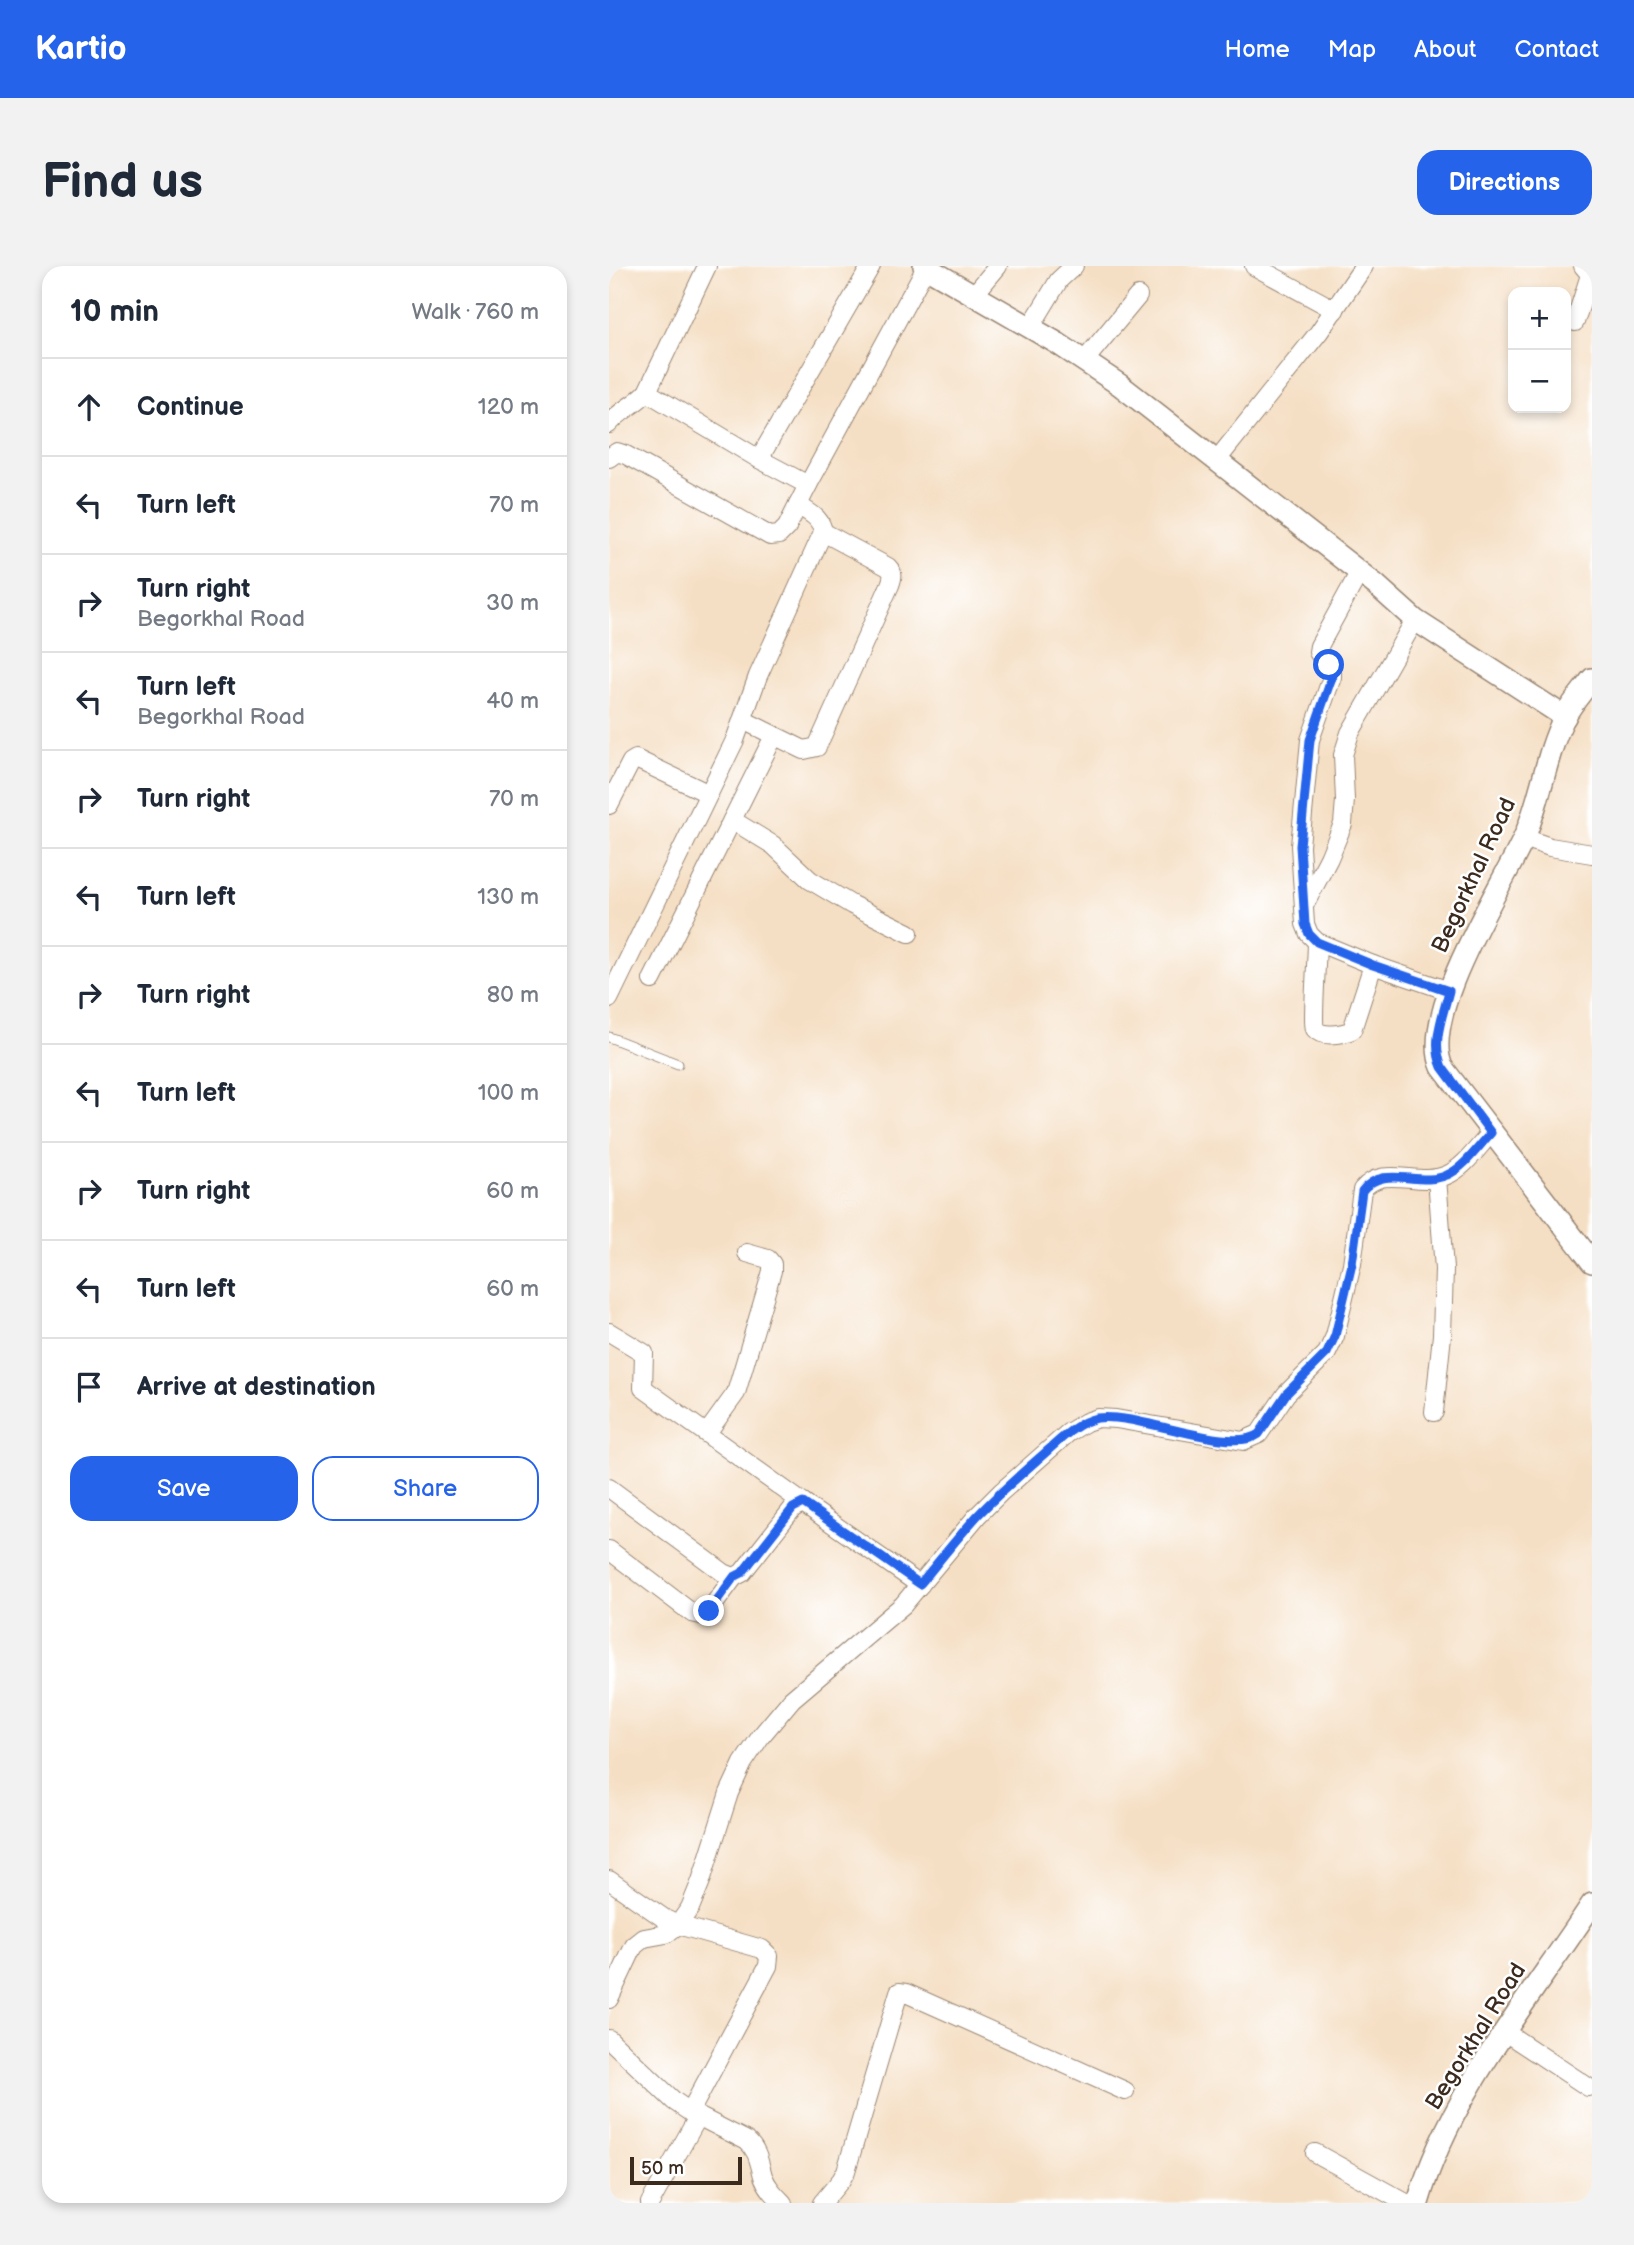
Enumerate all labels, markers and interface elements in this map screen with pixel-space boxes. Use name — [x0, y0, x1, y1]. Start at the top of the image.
text: Kartio — [35, 29, 127, 69]
text: Home — [1225, 35, 1290, 64]
text: Map — [1328, 35, 1376, 64]
text: About — [1414, 35, 1476, 64]
text: Contact — [1514, 35, 1599, 64]
button: Directions — [1417, 150, 1592, 215]
text: Find us — [42, 153, 203, 212]
map controls — [1508, 287, 1571, 413]
button: + — [1508, 287, 1571, 350]
text: 10 min — [70, 294, 159, 330]
text: Walk · 760 m — [411, 298, 539, 326]
button: − — [1508, 350, 1571, 413]
icon: ahead — [70, 388, 108, 426]
text: Continue — [137, 392, 244, 423]
text: 120 m — [478, 393, 539, 421]
icon: left — [70, 486, 108, 524]
text: Turn left — [137, 490, 236, 521]
text: 70 m — [489, 491, 539, 519]
text: Turn right — [137, 574, 250, 605]
icon: right — [70, 584, 108, 622]
text: 30 m — [486, 589, 539, 617]
text: Begorkhal Road — [137, 605, 305, 633]
route start — [1313, 649, 1344, 680]
text: Turn left — [137, 672, 236, 703]
icon: left — [70, 682, 108, 720]
text: 40 m — [486, 687, 539, 715]
text: Begorkhal Road — [137, 703, 305, 731]
icon: right — [70, 780, 108, 818]
text: Turn right — [137, 784, 250, 815]
text: 70 m — [489, 785, 539, 813]
street label: Begorkhal Road — [1426, 793, 1522, 957]
icon: left — [70, 878, 108, 916]
text: Turn left — [137, 882, 236, 913]
text: 130 m — [477, 883, 539, 911]
icon: right — [70, 976, 108, 1014]
text: Turn right — [137, 980, 250, 1011]
text: 80 m — [487, 981, 539, 1009]
icon: left — [70, 1074, 108, 1112]
text: Turn left — [137, 1078, 236, 1109]
text: 100 m — [478, 1079, 539, 1107]
icon: right — [70, 1172, 108, 1210]
text: Turn right — [137, 1176, 250, 1207]
text: 60 m — [486, 1177, 539, 1205]
icon: left — [70, 1270, 108, 1308]
text: Turn left — [137, 1274, 236, 1305]
text: 60 m — [486, 1275, 539, 1303]
icon: arrive — [70, 1368, 108, 1406]
text: Arrive at destination — [137, 1372, 376, 1403]
button: Save — [70, 1456, 298, 1521]
button: Share — [312, 1456, 539, 1521]
route end — [693, 1595, 724, 1626]
street label: Begorkhal Road — [1419, 1958, 1532, 2115]
scale bar — [630, 2154, 742, 2186]
text: 50 m — [641, 2157, 684, 2180]

